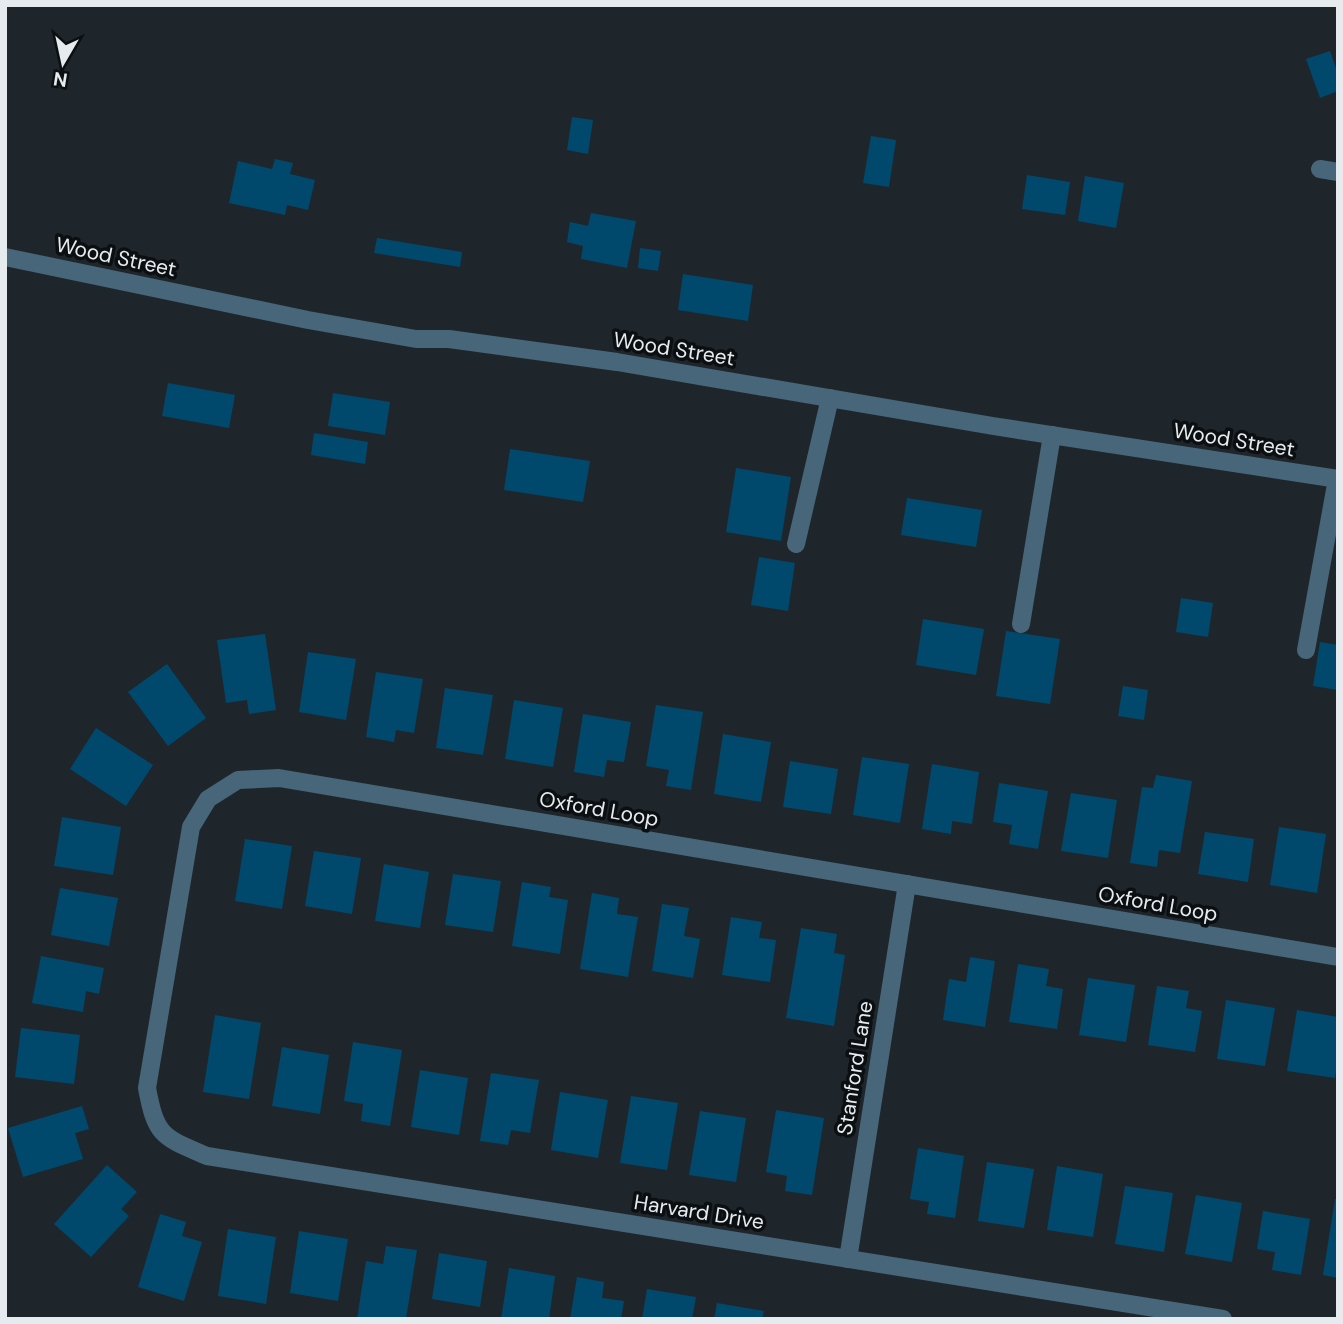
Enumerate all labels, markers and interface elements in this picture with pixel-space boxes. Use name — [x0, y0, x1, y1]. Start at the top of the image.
north arrow — [28, 28, 98, 98]
text: N — [52, 66, 69, 93]
street label: Wood Street — [53, 231, 179, 283]
street label: Wood Street — [611, 326, 737, 372]
street label: Wood Street — [1171, 417, 1297, 463]
street label: Oxford Loop — [537, 785, 661, 833]
street label: Oxford Loop — [1096, 880, 1220, 928]
street label: Stanford Lane — [831, 999, 879, 1137]
street label: Harvard Drive — [632, 1188, 766, 1236]

